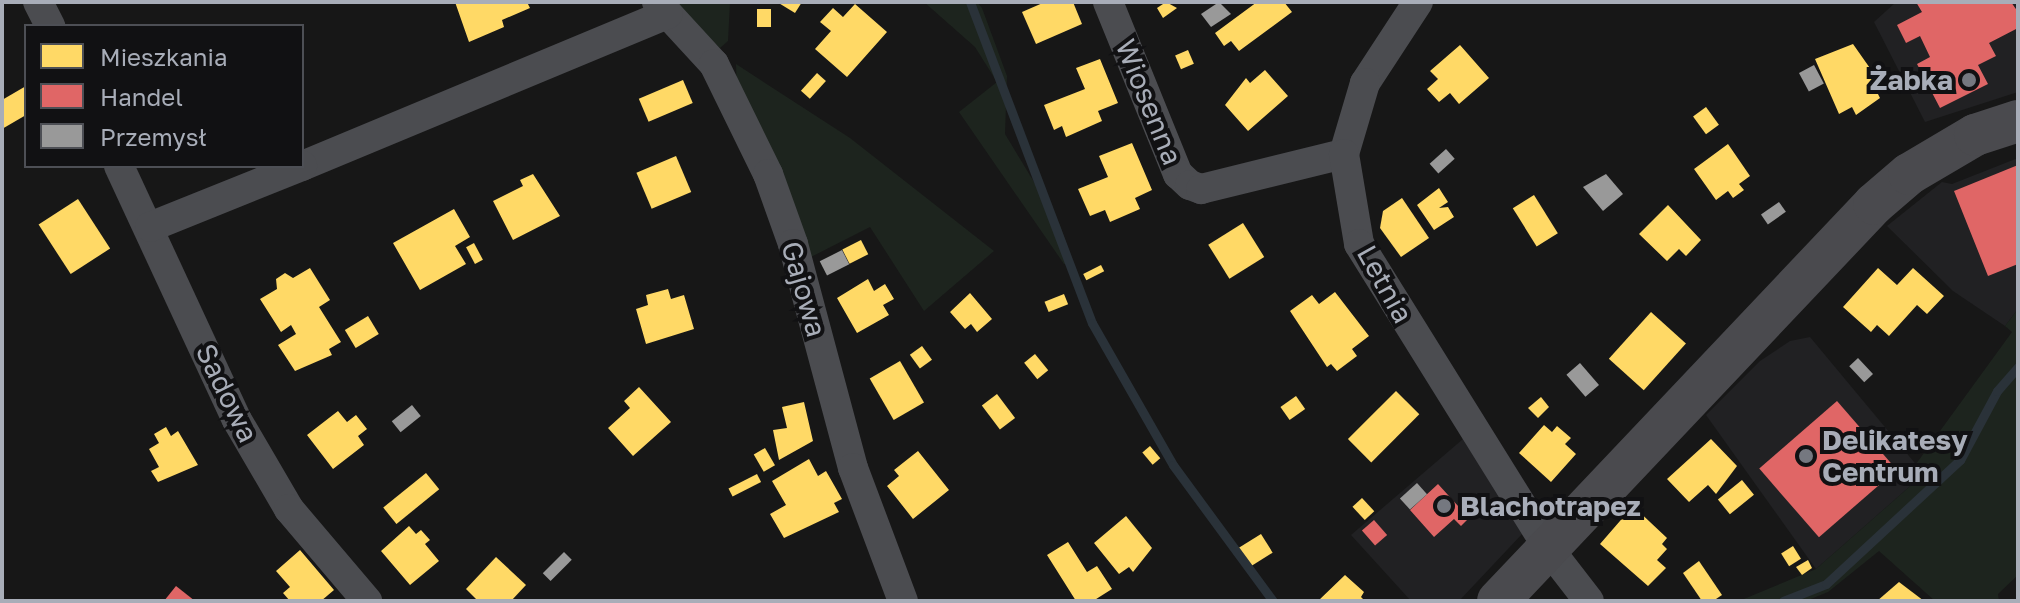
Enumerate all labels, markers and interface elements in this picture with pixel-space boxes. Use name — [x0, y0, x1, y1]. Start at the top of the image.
legend — [24, 24, 304, 168]
street label: Wiosenna — [1109, 34, 1189, 170]
text: Mieszkania — [100, 42, 228, 71]
place label: Żabka — [1870, 63, 1953, 97]
marker: Żabka — [1960, 71, 1978, 89]
text: Handel — [100, 82, 183, 111]
text: Przemysł — [100, 122, 207, 151]
street label: Gajowa — [774, 237, 834, 341]
street label: Letnia — [1350, 239, 1420, 329]
street label: Sadowa — [189, 338, 265, 448]
place label: Delikatesy Centrum — [1822, 423, 1968, 489]
marker: Delikatesy Centrum — [1797, 447, 1815, 465]
place label: Blachotrapez — [1460, 489, 1641, 523]
marker: Blachotrapez — [1435, 497, 1453, 515]

